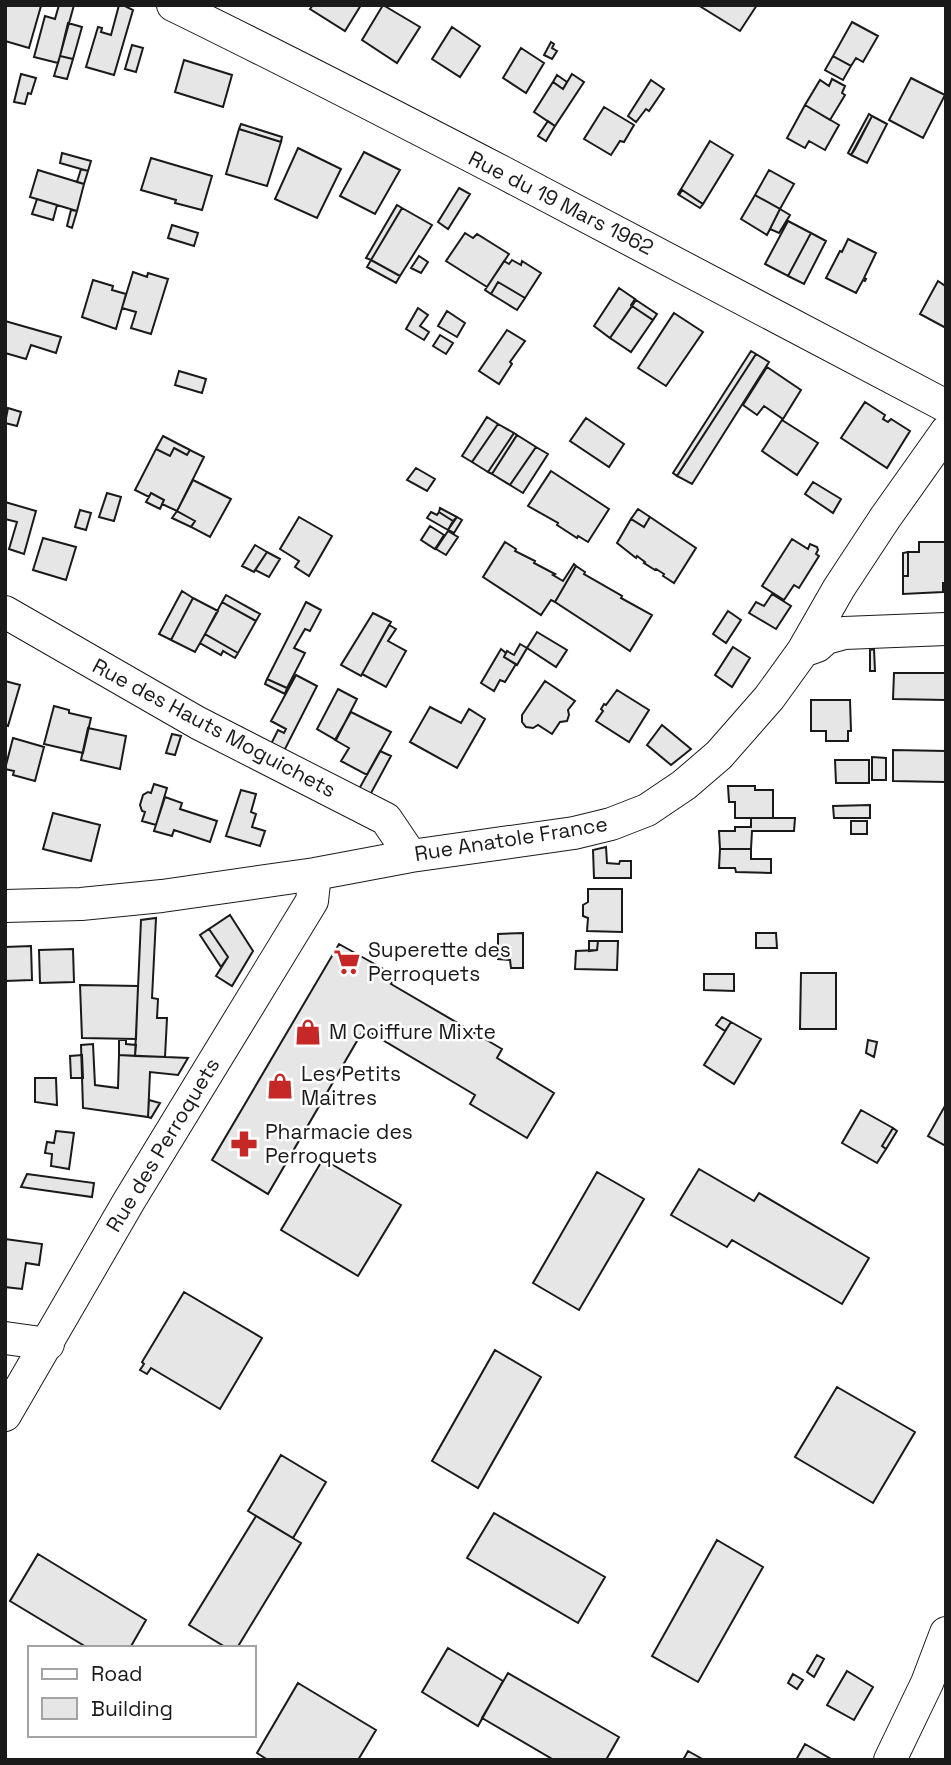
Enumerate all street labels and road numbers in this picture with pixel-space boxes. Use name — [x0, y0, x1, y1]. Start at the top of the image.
street label: Rue du 19 Mars 1962 — [464, 144, 658, 261]
street label: Rue des Hauts Moguichets — [88, 652, 341, 803]
street label: Rue Anatole France — [412, 810, 609, 867]
street label: Rue des Perroquets — [100, 1053, 225, 1237]

